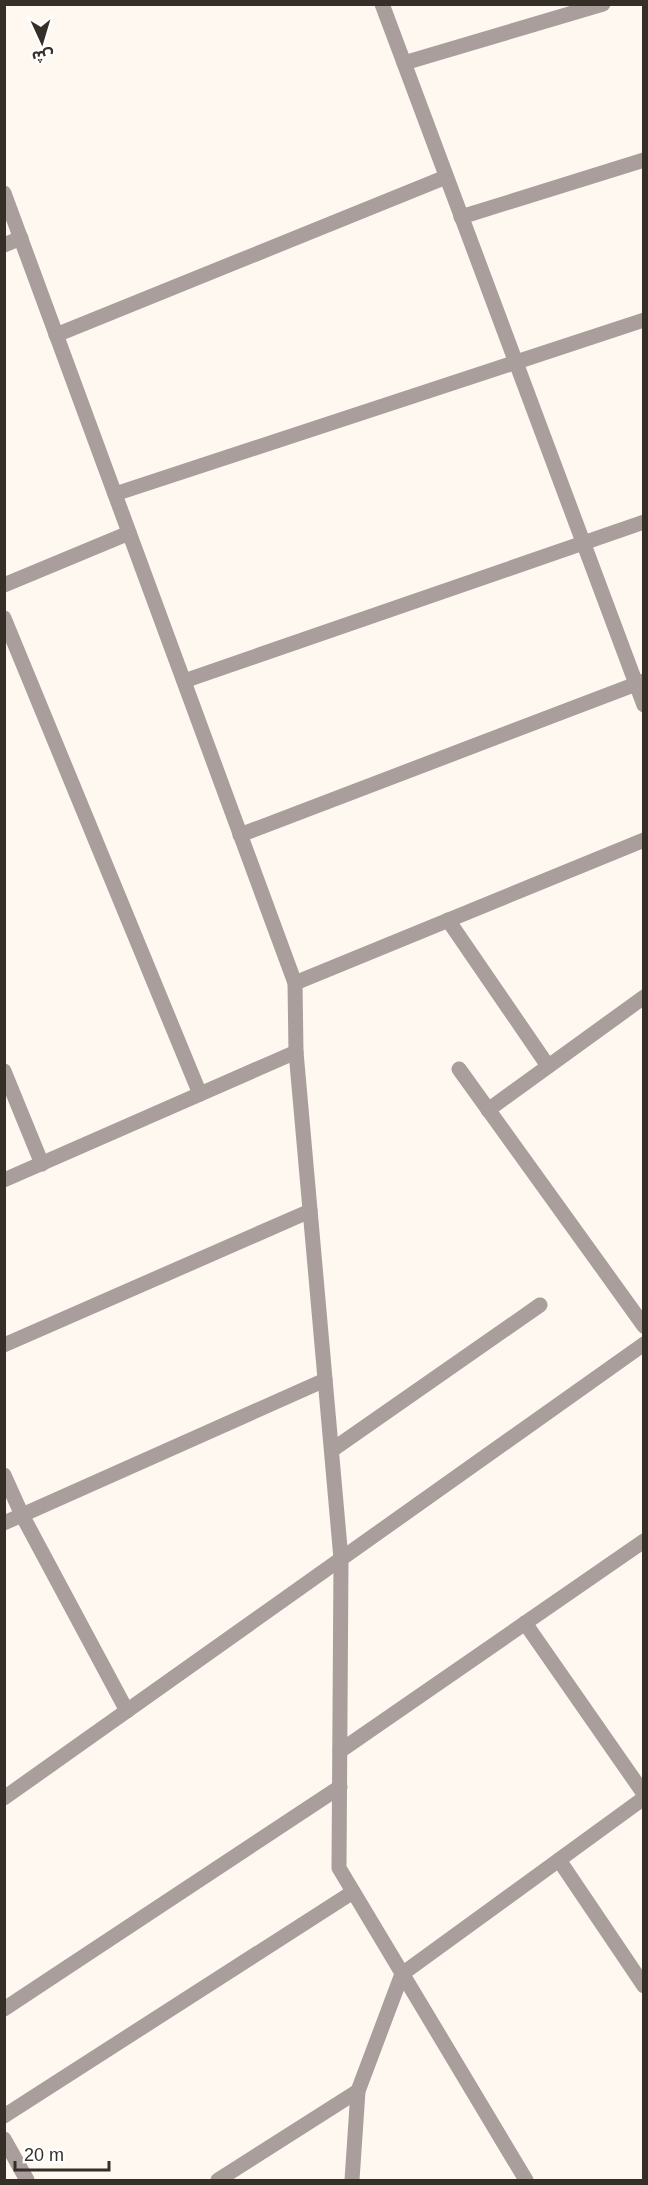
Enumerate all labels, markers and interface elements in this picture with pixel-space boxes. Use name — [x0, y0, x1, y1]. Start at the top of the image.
north arrow — [12, 12, 72, 72]
text: ش — [31, 46, 55, 66]
scale bar — [15, 2134, 110, 2172]
text: 20 m — [24, 2145, 64, 2165]

